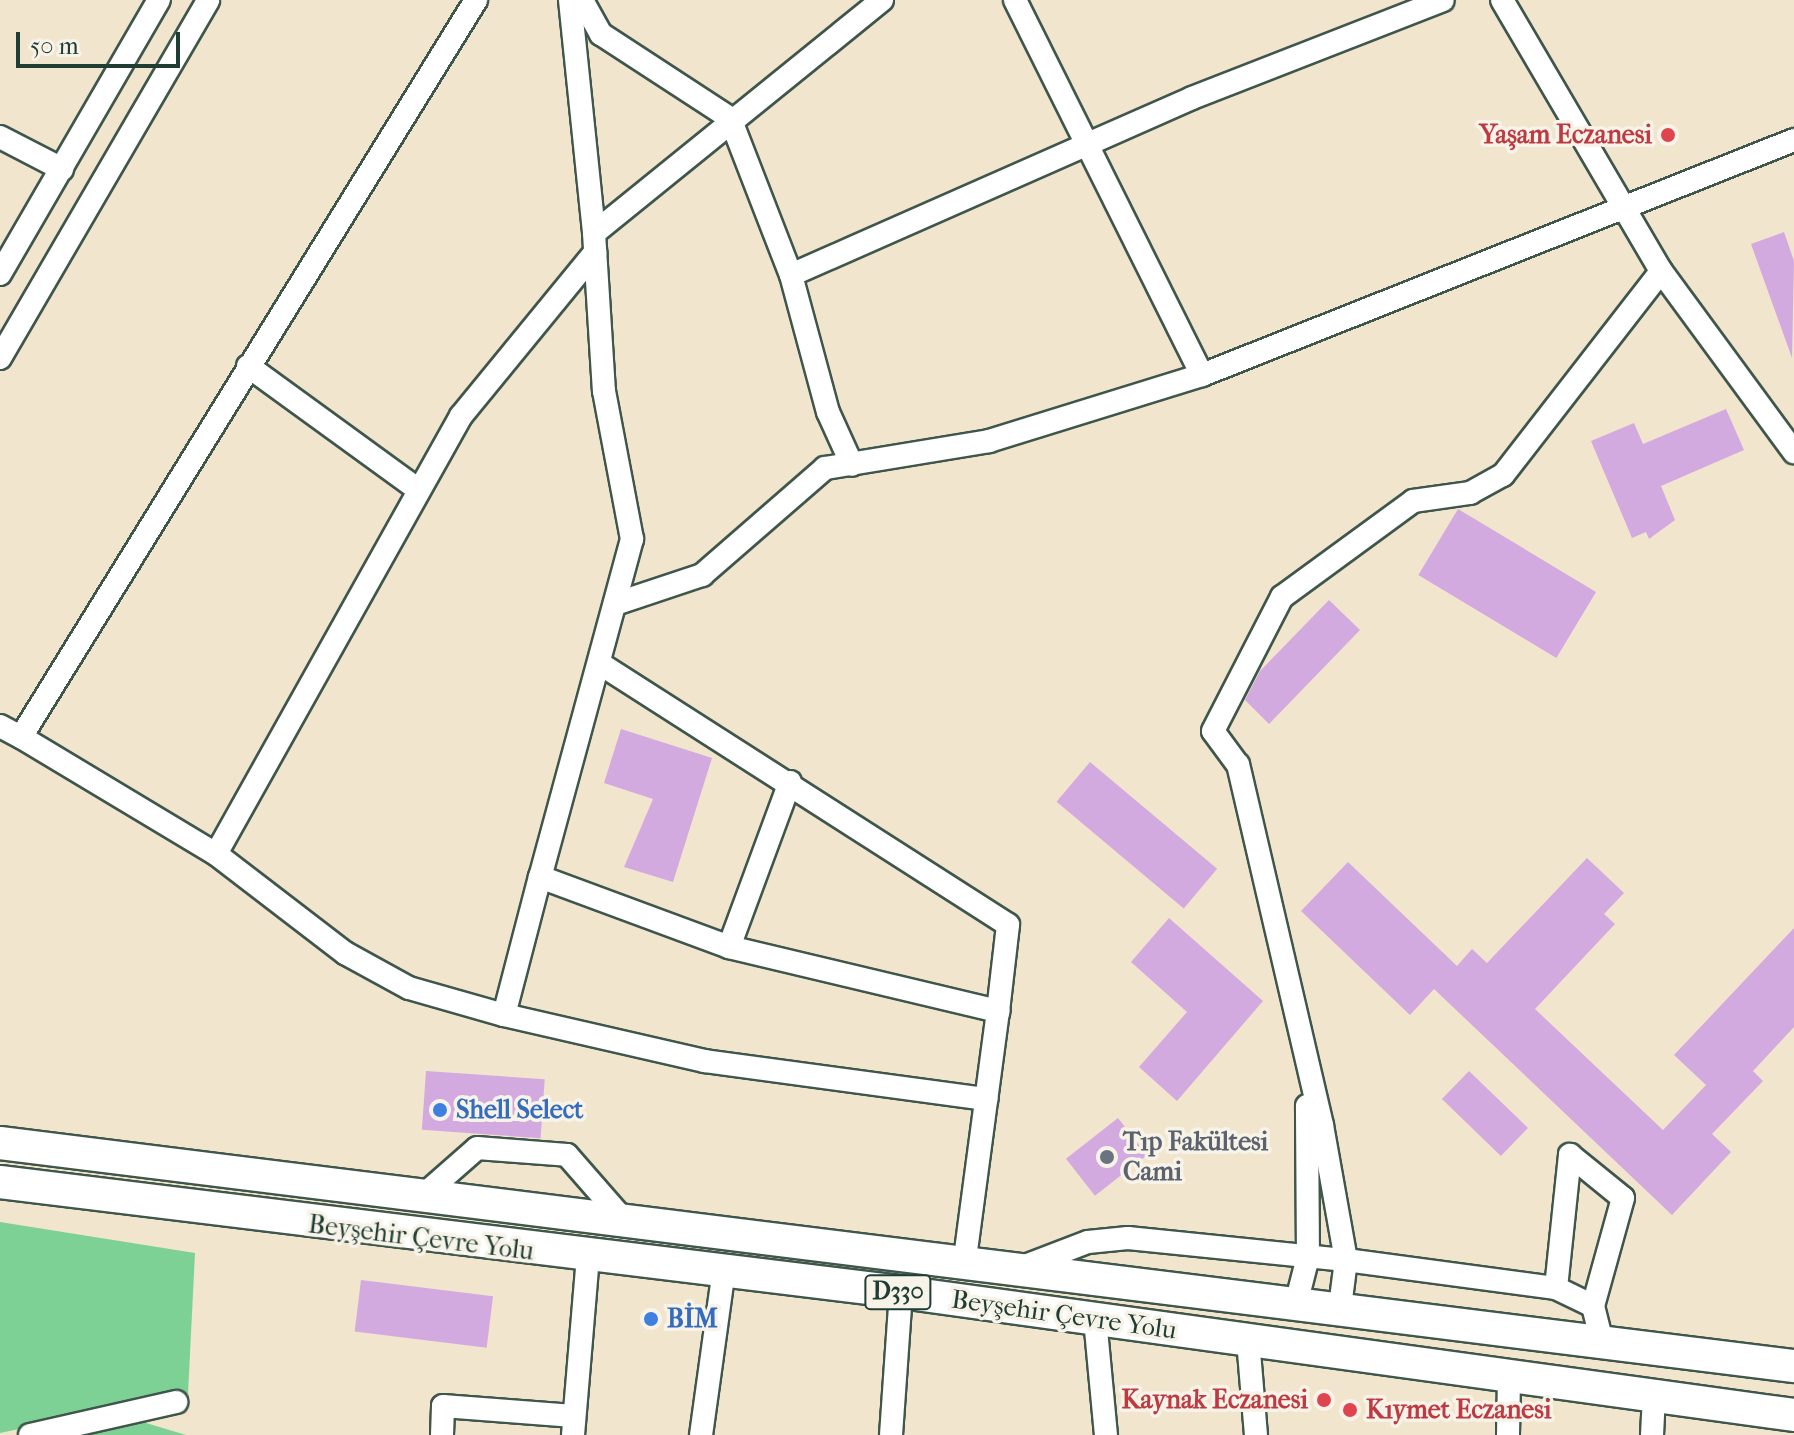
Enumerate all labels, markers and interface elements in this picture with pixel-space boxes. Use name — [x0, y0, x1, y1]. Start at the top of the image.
scale bar — [20, 16, 184, 66]
text: 50 m — [30, 32, 79, 60]
place label: Yaşam Eczanesi — [1480, 119, 1652, 151]
marker: Yaşam Eczanesi — [1659, 126, 1677, 144]
place label: Shell Select — [456, 1094, 583, 1126]
marker: Shell Select — [431, 1101, 449, 1119]
place label: Tıp Fakültesi Cami — [1123, 1126, 1268, 1188]
marker: Tıp Fakültesi Cami — [1098, 1148, 1116, 1166]
street label: Beyşehir Çevre Yolu — [306, 1209, 536, 1267]
road number: D330 — [864, 1272, 932, 1312]
street label: Beyşehir Çevre Yolu — [949, 1284, 1179, 1346]
place label: BİM — [667, 1303, 718, 1335]
marker: BİM — [642, 1310, 660, 1328]
place label: Kaynak Eczanesi — [1121, 1384, 1308, 1416]
marker: Kaynak Eczanesi — [1315, 1391, 1333, 1409]
place label: Kıymet Eczanesi — [1366, 1394, 1551, 1426]
marker: Kıymet Eczanesi — [1341, 1401, 1359, 1419]

